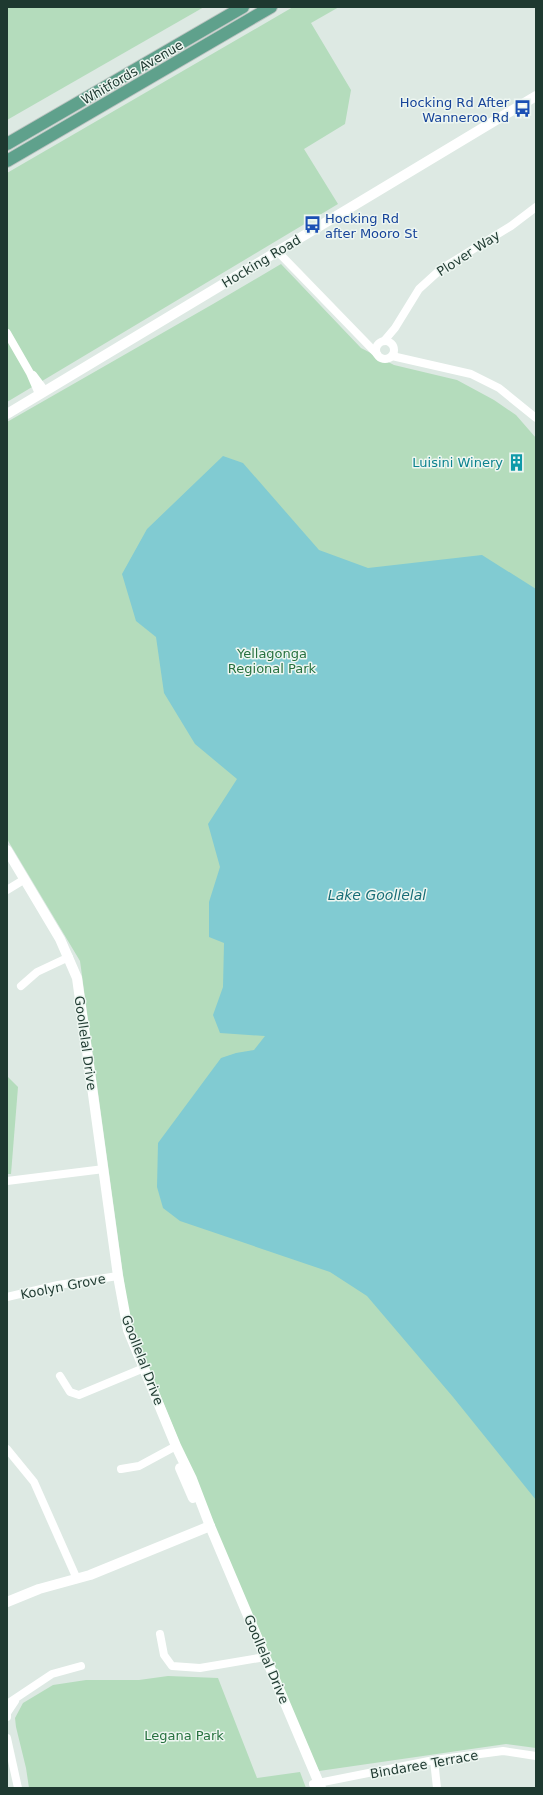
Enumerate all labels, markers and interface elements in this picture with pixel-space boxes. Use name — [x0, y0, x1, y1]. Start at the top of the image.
street label: Whitfords Avenue — [79, 37, 186, 108]
place label: Hocking Rd After Wanneroo Rd — [400, 95, 510, 125]
bus stop icon: Hocking Rd After Wanneroo Rd — [512, 99, 532, 119]
place label: Hocking Rd after Mooro St — [325, 211, 418, 241]
bus stop icon: Hocking Rd after Mooro St — [302, 215, 322, 235]
street label: Plover Way — [434, 227, 503, 279]
street label: Hocking Road — [219, 232, 303, 291]
building icon: Luisini Winery — [506, 452, 526, 472]
place label: Luisini Winery — [412, 455, 503, 470]
park label: Yellagonga Regional Park — [228, 646, 317, 676]
water label: Lake Goollelal — [328, 887, 426, 903]
street label: Goollelal Drive — [71, 995, 100, 1091]
street label: Koolyn Grove — [19, 1271, 107, 1302]
street label: Goollelal Drive — [118, 1313, 167, 1407]
street label: Goollelal Drive — [241, 1612, 292, 1706]
park label: Legana Park — [144, 1728, 224, 1743]
street label: Bindaree Terrace — [369, 1748, 479, 1781]

